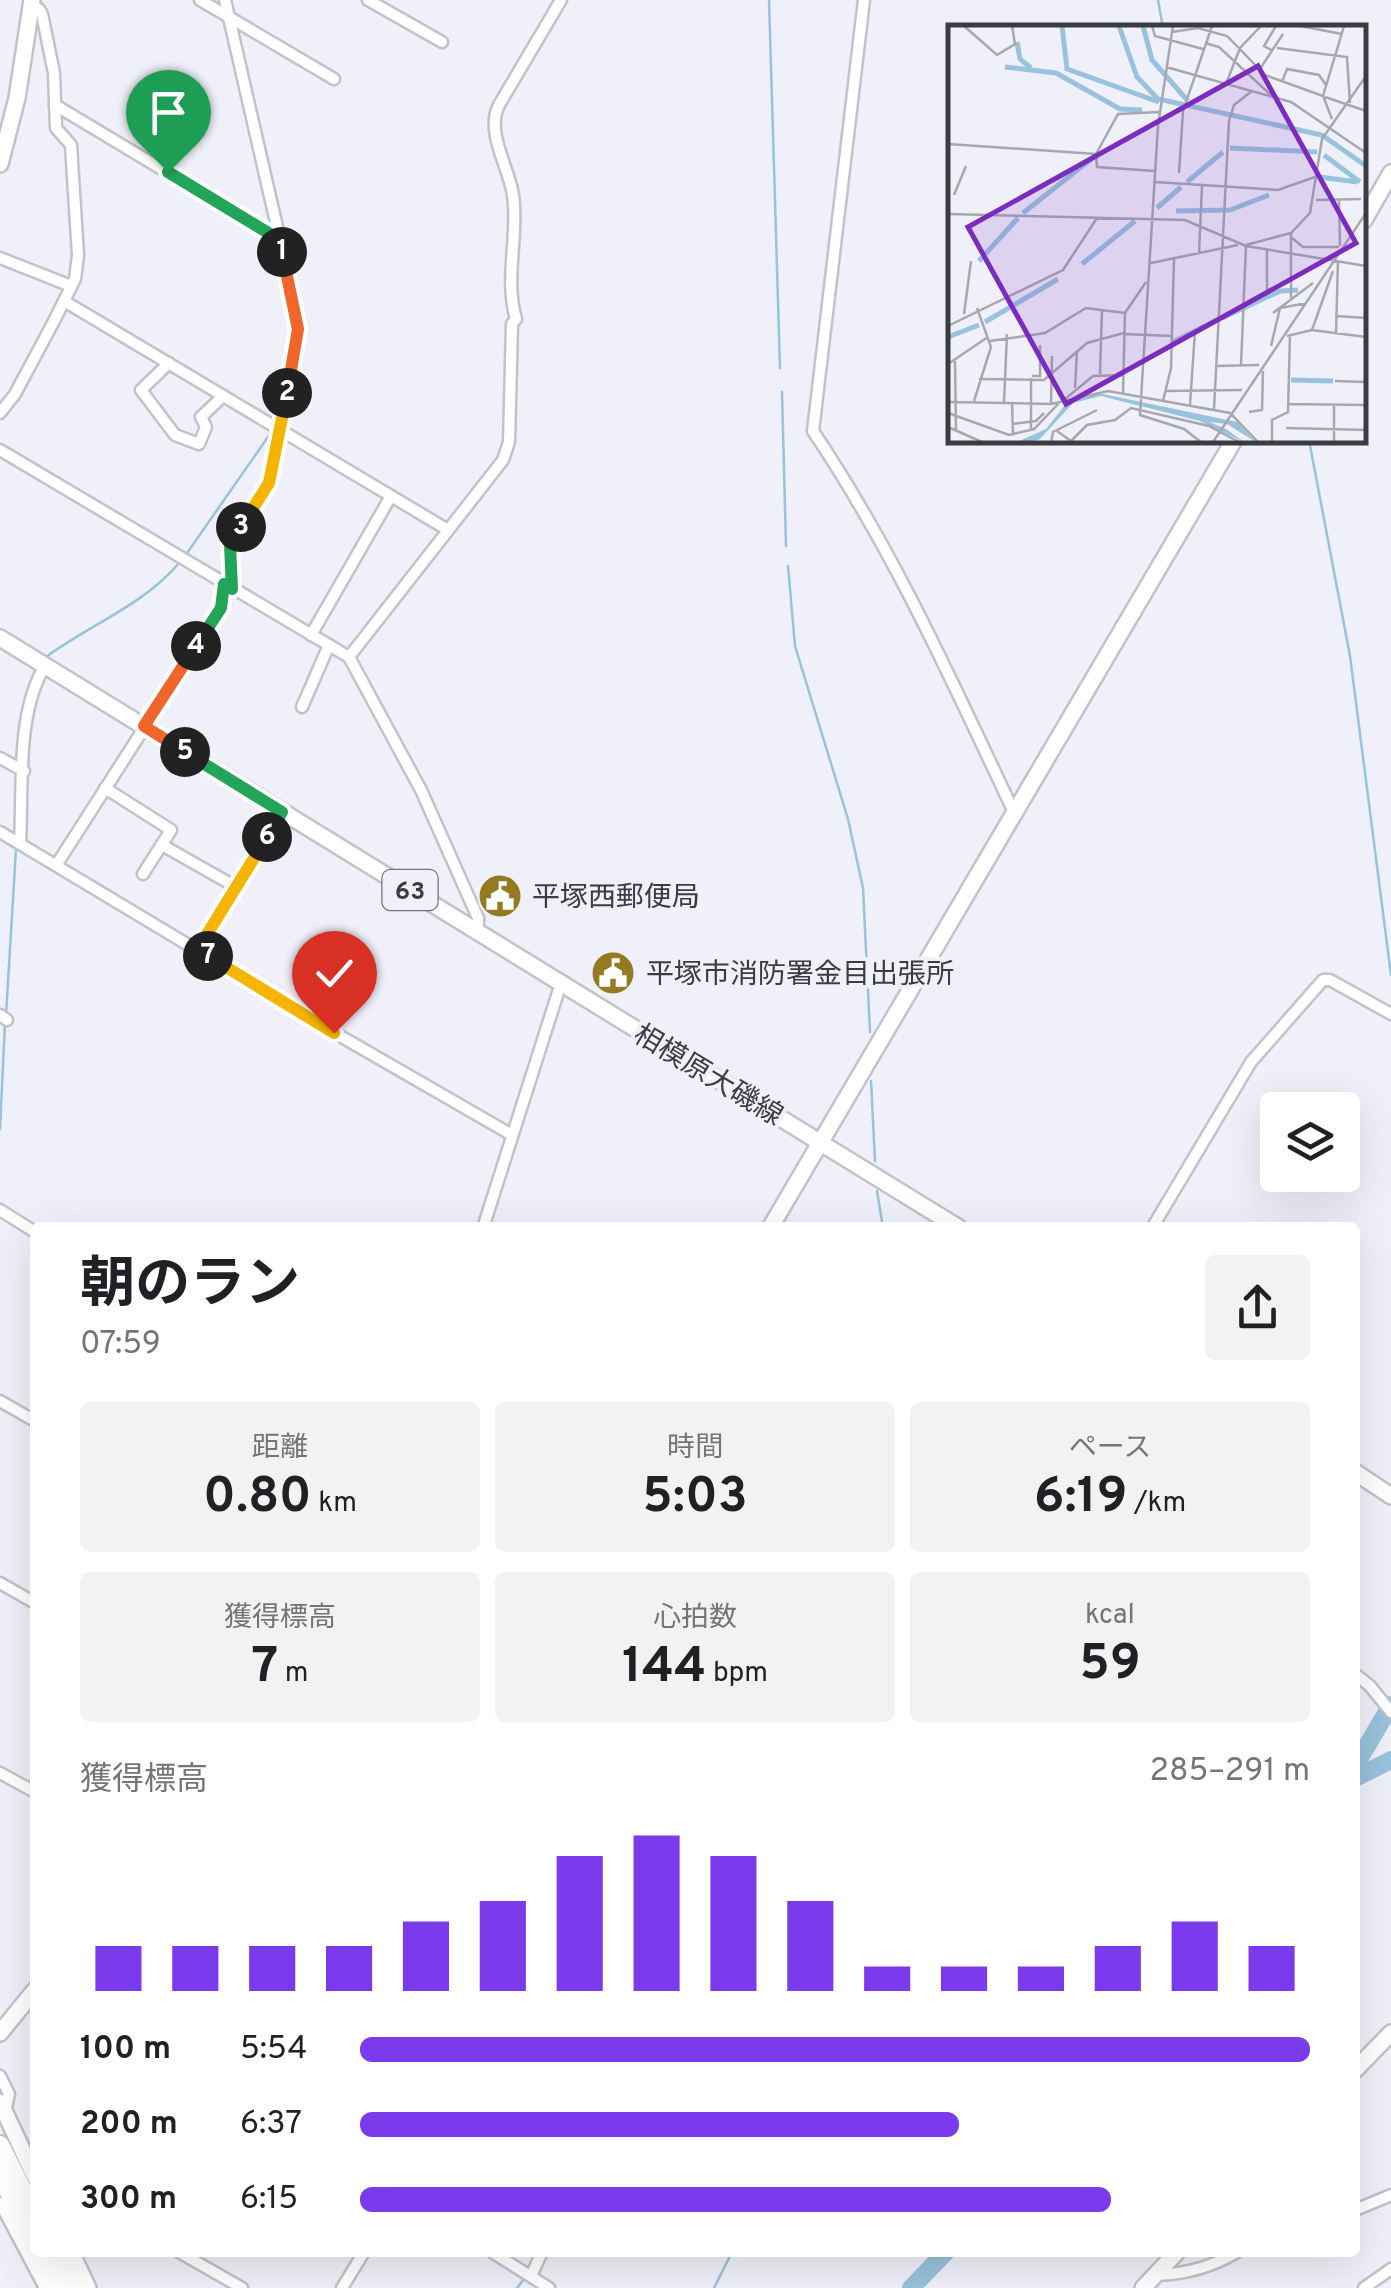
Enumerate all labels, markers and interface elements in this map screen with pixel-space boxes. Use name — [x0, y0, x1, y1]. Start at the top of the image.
inset map — [948, 25, 1366, 442]
pin — [126, 70, 211, 173]
icon: arrive — [141, 85, 196, 140]
pin: 1 — [257, 227, 307, 277]
text: 1 — [276, 234, 288, 270]
pin: 2 — [262, 368, 312, 418]
text: 2 — [278, 375, 296, 411]
pin: 3 — [216, 502, 266, 552]
text: 3 — [233, 509, 249, 545]
pin: 4 — [171, 621, 221, 671]
text: 4 — [187, 628, 205, 664]
pin: 5 — [160, 727, 210, 777]
text: 5 — [176, 734, 194, 770]
pin: 6 — [242, 812, 292, 862]
text: 6 — [258, 819, 276, 855]
road number: 63 — [382, 870, 438, 910]
public building icon: 平塚西郵便局 — [477, 873, 523, 919]
place label: 平塚西郵便局 — [532, 881, 700, 917]
pin: 7 — [183, 931, 233, 981]
pin — [292, 931, 377, 1034]
text: 7 — [200, 938, 216, 974]
icon: check — [307, 946, 362, 1001]
public building icon: 平塚市消防署金目出張所 — [590, 950, 636, 996]
place label: 平塚市消防署金目出張所 — [646, 958, 954, 994]
street label: 相模原大磯線 — [626, 1018, 789, 1135]
map controls — [1260, 1092, 1360, 1192]
button: layers — [1260, 1092, 1360, 1192]
text: 朝のラン — [80, 1252, 300, 1322]
button: share — [1205, 1255, 1310, 1360]
text: 07:59 — [80, 1325, 161, 1365]
text: 距離 — [252, 1431, 308, 1467]
text: 時間 — [667, 1431, 723, 1467]
text: ペース — [1069, 1431, 1151, 1467]
text: 0.80 — [203, 1467, 312, 1530]
text: 5:03 — [642, 1467, 748, 1530]
text: 6:19 — [1034, 1467, 1127, 1530]
text: km — [312, 1486, 357, 1522]
text: /km — [1127, 1486, 1186, 1522]
text: kcal — [1085, 1598, 1135, 1634]
text: 獲得標高 — [224, 1601, 336, 1637]
text: 心拍数 — [653, 1601, 737, 1637]
text: 59 — [1079, 1634, 1141, 1697]
text: 7 — [251, 1637, 278, 1700]
text: 144 — [622, 1637, 706, 1700]
text: m — [278, 1656, 309, 1692]
text: bpm — [706, 1656, 768, 1692]
text: 285–291 m — [1149, 1752, 1310, 1792]
text: 獲得標高 — [80, 1761, 208, 1801]
text: 100 m — [80, 2030, 171, 2070]
text: 5:54 — [240, 2030, 307, 2070]
text: 200 m — [80, 2105, 178, 2145]
text: 6:37 — [240, 2105, 302, 2145]
text: 300 m — [80, 2180, 177, 2220]
text: 6:15 — [240, 2180, 298, 2220]

